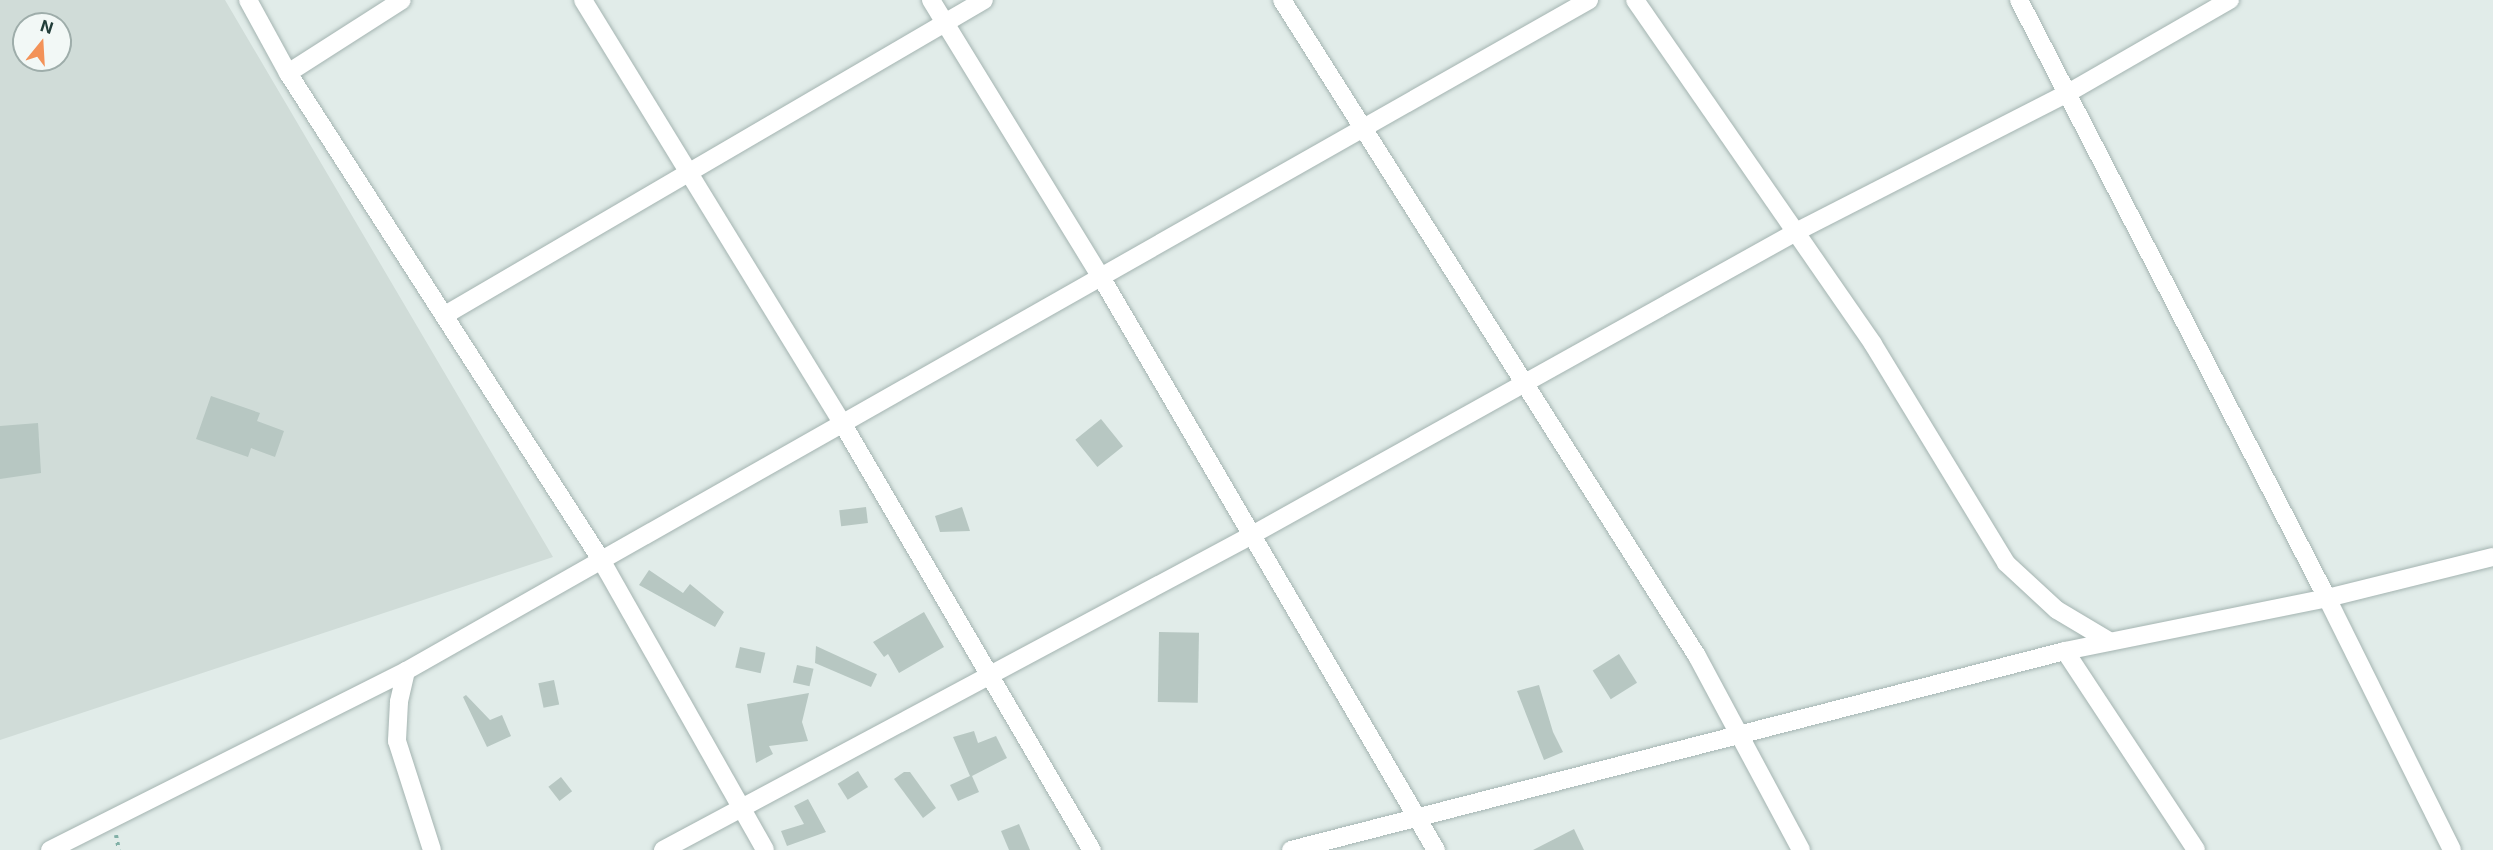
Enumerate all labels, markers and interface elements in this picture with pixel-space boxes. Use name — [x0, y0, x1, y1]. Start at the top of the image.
north arrow — [12, 12, 72, 72]
text: N — [38, 15, 56, 38]

